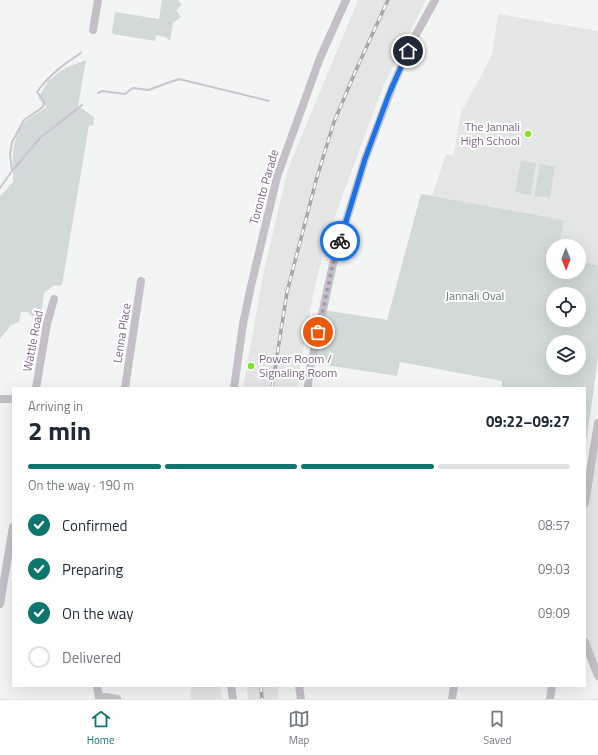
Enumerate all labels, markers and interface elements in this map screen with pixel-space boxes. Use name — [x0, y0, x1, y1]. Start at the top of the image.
pin — [391, 34, 425, 68]
icon: home — [397, 40, 419, 62]
place label: The Jannali High School — [460, 117, 520, 150]
marker: The Jannali High School — [523, 129, 533, 139]
street label: Toronto Parade — [244, 147, 283, 227]
courier — [320, 221, 360, 261]
icon: bike — [329, 230, 351, 252]
north arrow — [546, 239, 586, 279]
map controls — [546, 239, 586, 375]
park label: Jannali Oval — [446, 286, 504, 305]
button: locate — [546, 287, 586, 327]
street label: Lenna Place — [107, 302, 136, 364]
street label: Wattle Road — [17, 308, 48, 373]
pin — [301, 315, 335, 349]
icon: bag — [307, 321, 329, 343]
button: layers — [546, 335, 586, 375]
place label: Power Room / Signaling Room — [259, 349, 337, 382]
marker: Power Room / Signaling Room — [246, 361, 256, 371]
text: Arriving in — [28, 396, 83, 416]
text: 09:22–09:27 — [486, 410, 570, 433]
text: 2 min — [28, 411, 91, 450]
text: On the way · 190 m — [28, 475, 134, 495]
icon: check — [28, 514, 50, 536]
text: Confirmed — [62, 514, 127, 537]
text: 08:57 — [538, 515, 570, 535]
icon: check — [28, 558, 50, 580]
text: Preparing — [62, 558, 123, 581]
text: 09:03 — [538, 559, 570, 579]
icon: check — [28, 602, 50, 624]
text: On the way — [62, 602, 134, 625]
text: 09:09 — [538, 603, 570, 623]
text: Delivered — [62, 646, 121, 669]
tab: Home — [87, 708, 115, 748]
tab: Map — [288, 708, 310, 748]
tab: Saved — [483, 708, 511, 748]

